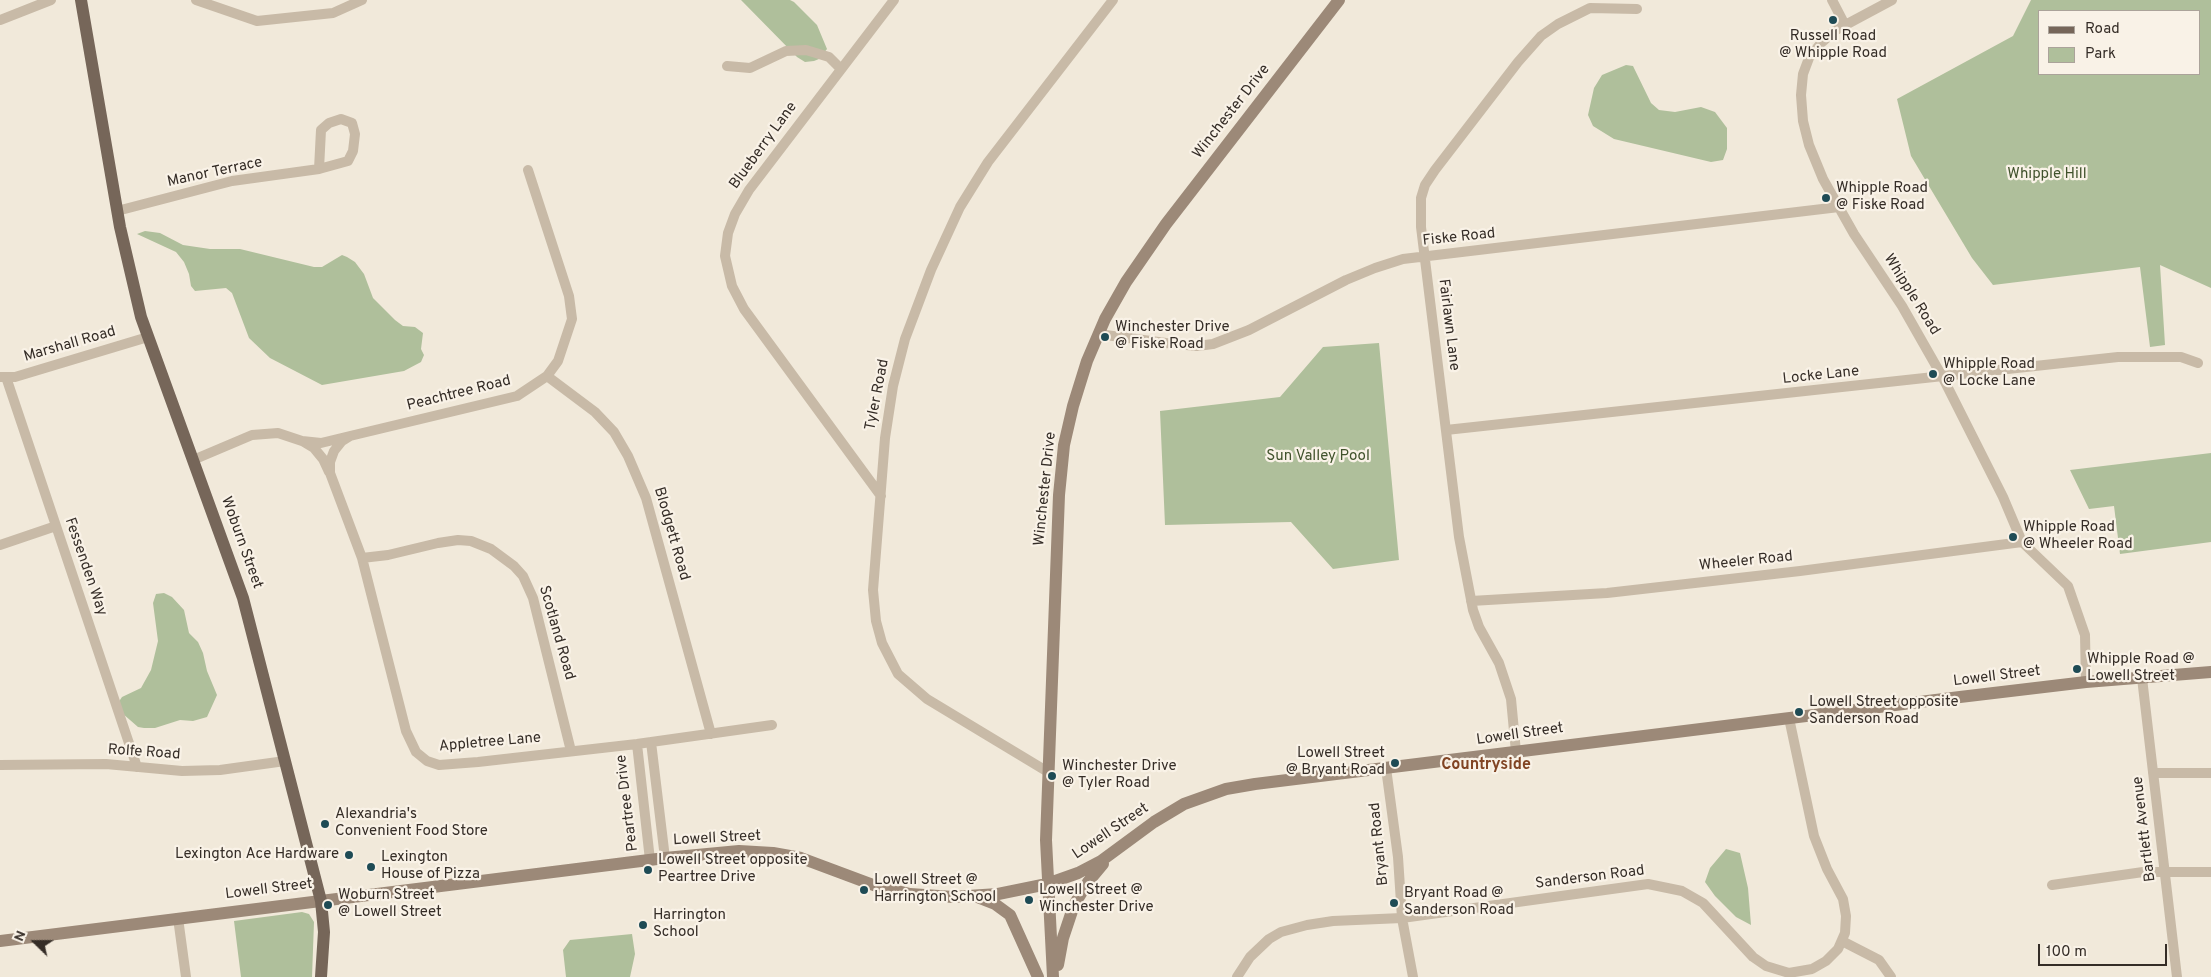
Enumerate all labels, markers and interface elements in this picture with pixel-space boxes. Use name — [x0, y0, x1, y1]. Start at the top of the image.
legend — [2038, 10, 2201, 75]
marker: Russell Road @ Whipple Road — [1827, 14, 1839, 26]
text: Road — [2085, 20, 2120, 39]
place label: Russell Road @ Whipple Road — [1779, 28, 1887, 63]
text: Park — [2085, 45, 2116, 64]
street label: Winchester Drive — [1190, 61, 1274, 163]
street label: Blueberry Lane — [726, 99, 802, 193]
street label: Manor Terrace — [166, 154, 264, 192]
park label: Whipple Hill — [2007, 166, 2087, 184]
place label: Whipple Road @ Fiske Road — [1836, 180, 1928, 215]
marker: Whipple Road @ Fiske Road — [1820, 192, 1832, 204]
street label: Fiske Road — [1422, 225, 1496, 251]
street label: Whipple Road — [1879, 251, 1943, 339]
street label: Fairlawn Lane — [1433, 278, 1463, 372]
place label: Winchester Drive @ Fiske Road — [1115, 319, 1230, 354]
street label: Marshall Road — [22, 323, 118, 367]
marker: Winchester Drive @ Fiske Road — [1099, 331, 1111, 343]
place label: Whipple Road @ Locke Lane — [1943, 356, 2035, 391]
street label: Tyler Road — [862, 358, 894, 432]
street label: Locke Lane — [1782, 363, 1860, 389]
marker: Whipple Road @ Locke Lane — [1927, 368, 1939, 380]
street label: Peachtree Road — [405, 372, 513, 416]
street label: Winchester Drive — [1031, 431, 1061, 547]
park label: Sun Valley Pool — [1266, 448, 1370, 466]
street label: Blodgett Road — [649, 485, 693, 583]
street label: Woburn Street — [216, 494, 266, 592]
street label: Fessenden Way — [60, 516, 110, 618]
place label: Whipple Road @ Wheeler Road — [2023, 519, 2133, 554]
marker: Whipple Road @ Wheeler Road — [2007, 531, 2019, 543]
street label: Wheeler Road — [1698, 548, 1794, 576]
street label: Scotland Road — [534, 584, 578, 682]
place label: Whipple Road @ Lowell Street — [2087, 651, 2195, 686]
street label: Lowell Street — [1952, 663, 2042, 691]
marker: Whipple Road @ Lowell Street — [2071, 663, 2083, 675]
place label: Lowell Street opposite Sanderson Road — [1809, 694, 1959, 729]
marker: Lowell Street opposite Sanderson Road — [1793, 706, 1805, 718]
street label: Lowell Street — [1475, 720, 1565, 750]
street label: Appletree Lane — [438, 730, 542, 756]
street label: Rolfe Road — [107, 741, 181, 765]
place label: Lowell Street @ Bryant Road — [1286, 745, 1385, 780]
street label: Peartree Drive — [613, 753, 643, 853]
district label: Countryside — [1441, 756, 1531, 776]
marker: Lowell Street @ Bryant Road — [1389, 757, 1401, 769]
place label: Winchester Drive @ Tyler Road — [1062, 758, 1177, 793]
marker: Winchester Drive @ Tyler Road — [1046, 770, 1058, 782]
street label: Bartlett Avenue — [2130, 775, 2160, 883]
street label: Lowell Street — [1070, 800, 1152, 864]
street label: Bryant Road — [1367, 801, 1393, 887]
place label: Alexandria's Convenient Food Store — [335, 806, 488, 841]
marker: Alexandria's Convenient Food Store — [319, 818, 331, 830]
street label: Lowell Street — [673, 828, 761, 850]
place label: Lexington Ace Hardware — [175, 846, 339, 864]
marker: Lexington Ace Hardware — [343, 849, 355, 861]
place label: Lexington House of Pizza — [381, 849, 480, 884]
place label: Lowell Street opposite Peartree Drive — [658, 852, 808, 887]
marker: Lexington House of Pizza — [365, 861, 377, 873]
street label: Sanderson Road — [1534, 862, 1646, 894]
marker: Lowell Street opposite Peartree Drive — [642, 864, 654, 876]
place label: Lowell Street @ Harrington School — [874, 872, 996, 907]
street label: Lowell Street — [224, 876, 314, 904]
place label: Lowell Street @ Winchester Drive — [1039, 882, 1154, 917]
marker: Lowell Street @ Harrington School — [858, 884, 870, 896]
place label: Bryant Road @ Sanderson Road — [1404, 885, 1514, 920]
place label: Woburn Street @ Lowell Street — [338, 887, 442, 922]
marker: Lowell Street @ Winchester Drive — [1023, 894, 1035, 906]
marker: Bryant Road @ Sanderson Road — [1388, 897, 1400, 909]
marker: Woburn Street @ Lowell Street — [322, 899, 334, 911]
place label: Harrington School — [653, 907, 726, 942]
north arrow — [10, 917, 60, 967]
marker: Harrington School — [637, 919, 649, 931]
text: N — [11, 928, 30, 944]
scale bar — [2041, 934, 2170, 966]
text: 100 m — [2046, 943, 2087, 962]

